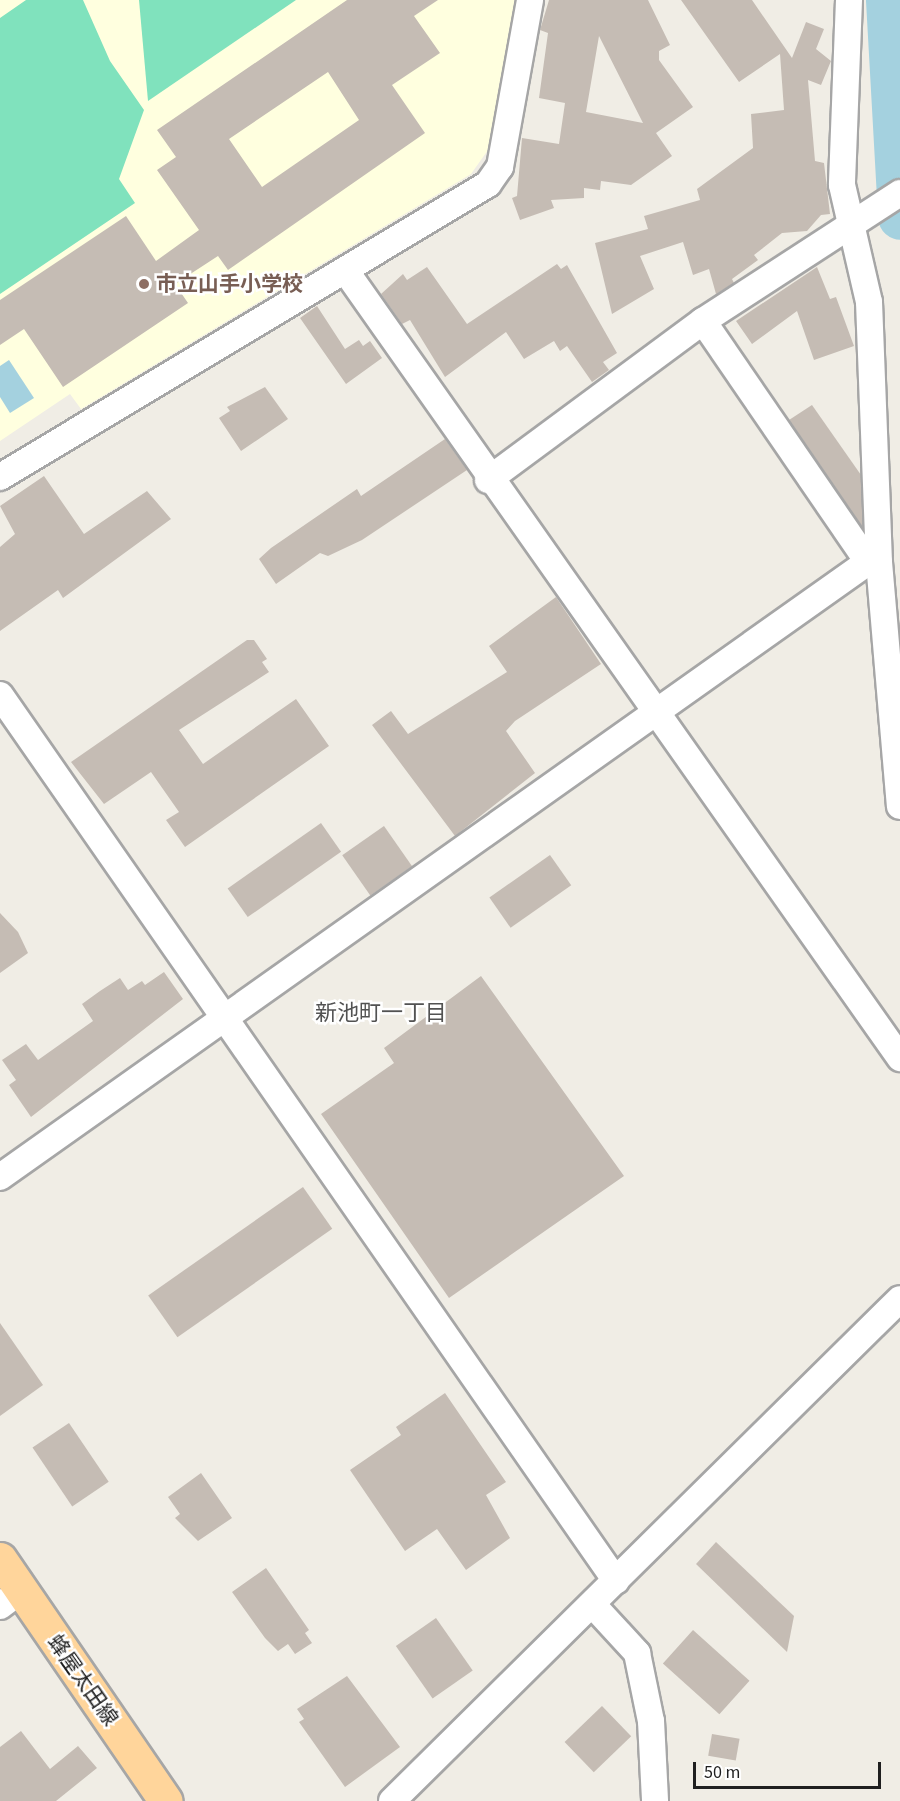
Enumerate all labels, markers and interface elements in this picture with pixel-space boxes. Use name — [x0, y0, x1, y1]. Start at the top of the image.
place label: 市立山手小学校 — [156, 271, 303, 297]
marker: 市立山手小学校 — [137, 277, 151, 291]
district label: 新池町一丁目 — [315, 1001, 447, 1027]
street label: 蜂屋太田線 — [43, 1630, 123, 1730]
scale bar — [696, 1750, 884, 1788]
text: 50 m — [704, 1760, 740, 1785]

